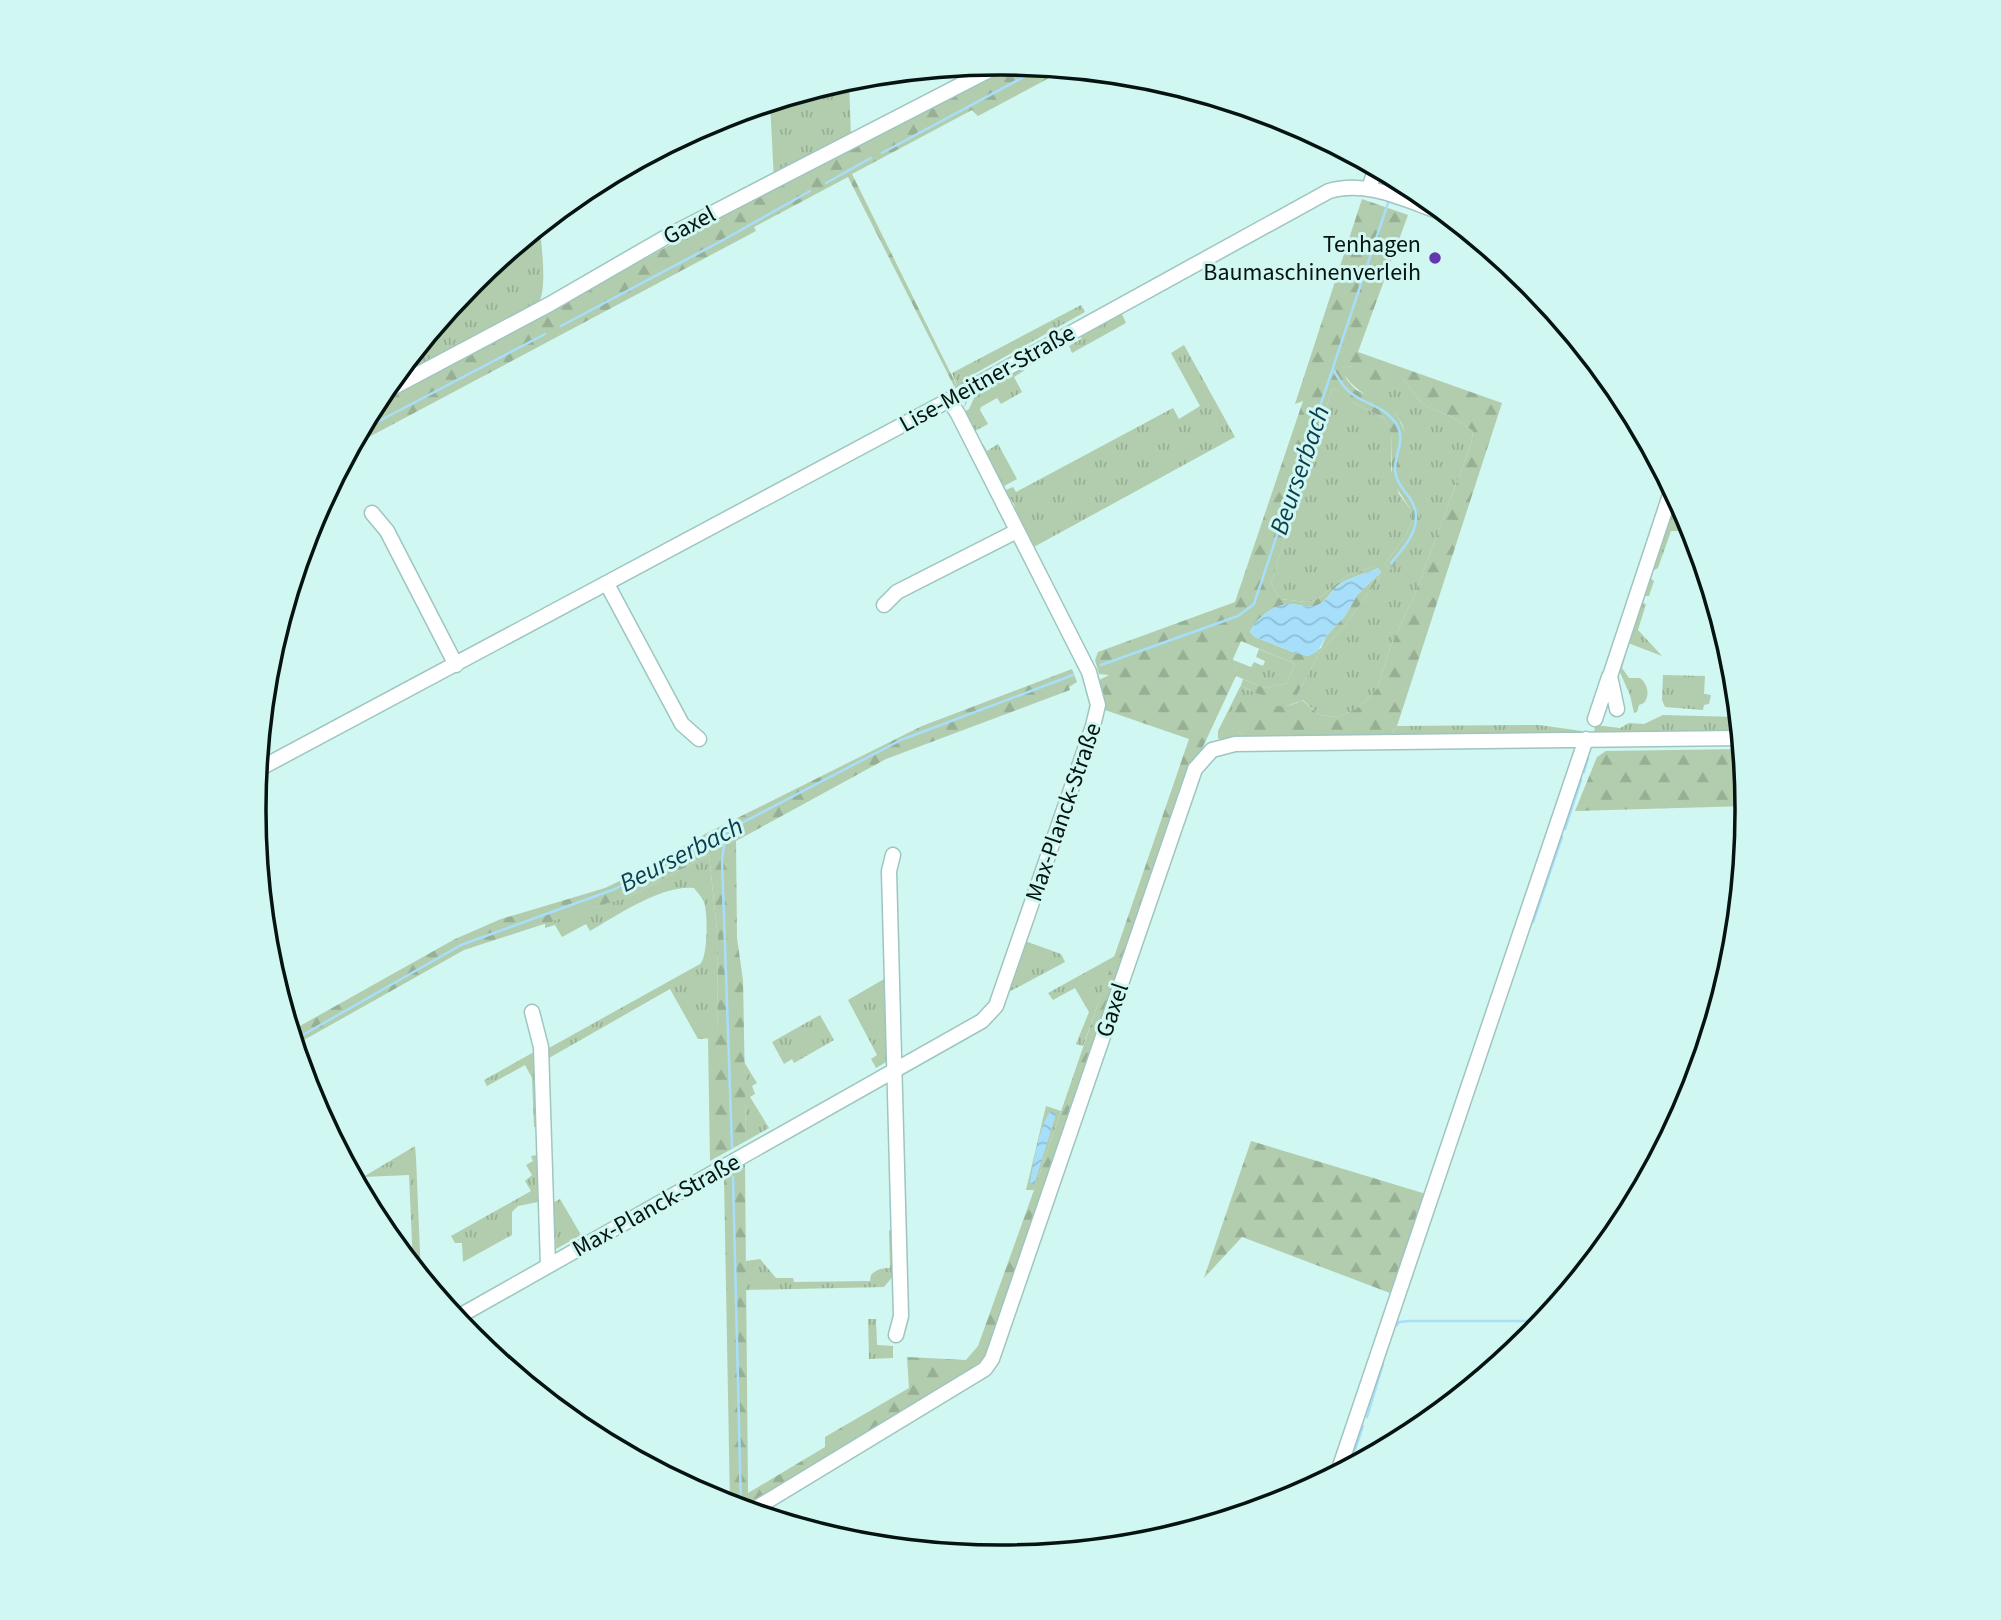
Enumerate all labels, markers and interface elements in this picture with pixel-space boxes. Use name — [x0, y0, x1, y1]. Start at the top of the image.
street label: Gaxel — [657, 197, 722, 254]
place label: Tenhagen Baumaschinenverleih — [1203, 227, 1421, 290]
marker: Tenhagen Baumaschinenverleih — [1427, 250, 1443, 266]
street label: Lise-Meitner-Straße — [893, 316, 1082, 441]
water label: Beurserbach — [1260, 401, 1339, 540]
street label: Max-Planck-Straße — [1016, 718, 1110, 906]
water label: Beurserbach — [613, 808, 749, 901]
street label: Gaxel — [1087, 978, 1138, 1042]
street label: Max-Planck-Straße — [566, 1145, 747, 1266]

